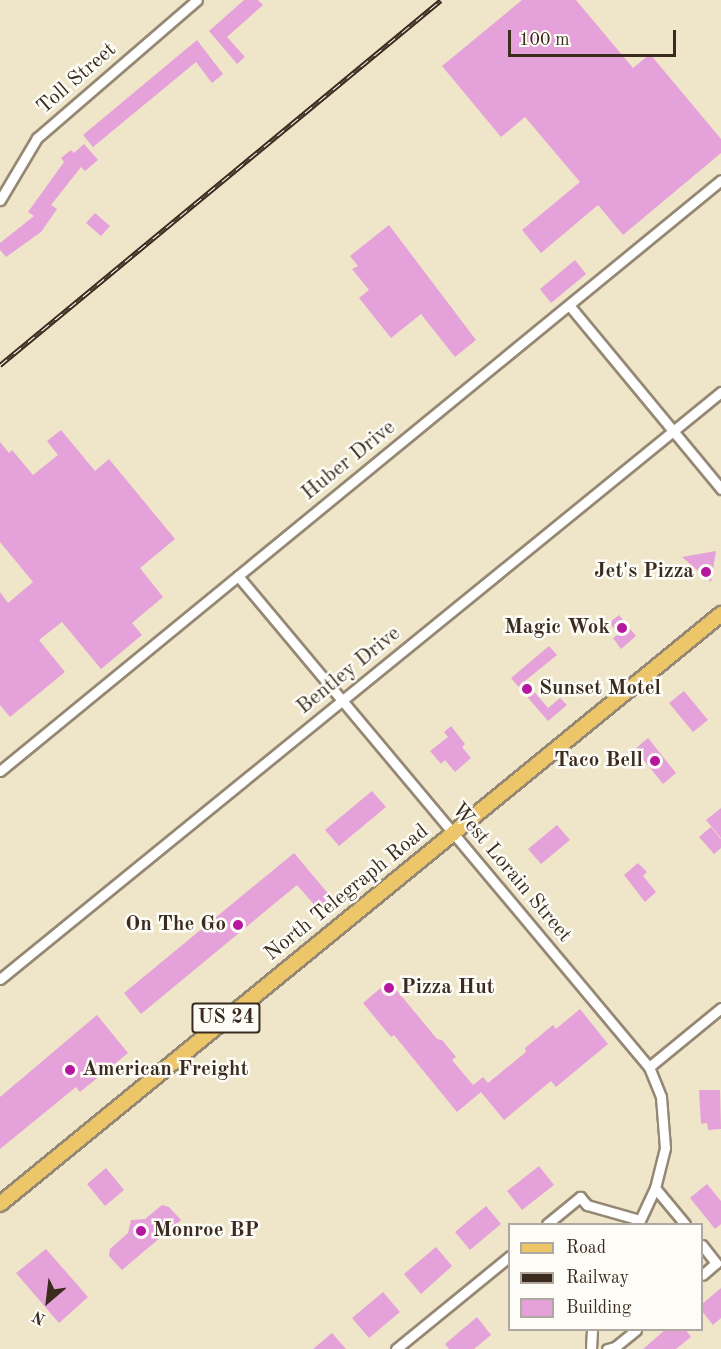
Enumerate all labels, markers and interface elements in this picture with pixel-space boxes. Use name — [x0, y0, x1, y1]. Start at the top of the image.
scale bar — [511, 18, 679, 56]
text: 100 m — [519, 31, 570, 49]
street label: Toll Street — [32, 38, 122, 120]
street label: Huber Drive — [297, 416, 401, 506]
place label: Jet's Pizza — [594, 559, 694, 585]
marker: Jet's Pizza — [699, 565, 713, 579]
place label: Magic Wok — [504, 615, 610, 641]
marker: Magic Wok — [615, 621, 629, 635]
street label: Bentley Drive — [292, 622, 406, 720]
place label: Sunset Motel — [539, 676, 661, 702]
marker: Sunset Motel — [520, 682, 534, 696]
place label: Taco Bell — [554, 748, 643, 774]
marker: Taco Bell — [648, 754, 662, 768]
street label: West Lorain Street — [445, 798, 577, 948]
street label: North Telegraph Road — [260, 819, 434, 967]
place label: On The Go — [125, 912, 226, 938]
marker: On The Go — [231, 918, 245, 932]
place label: Pizza Hut — [401, 975, 494, 1001]
marker: Pizza Hut — [382, 981, 396, 995]
road number: US 24 — [190, 1001, 262, 1035]
place label: American Freight — [82, 1057, 248, 1083]
marker: American Freight — [63, 1063, 77, 1077]
place label: Monroe BP — [153, 1218, 259, 1244]
legend — [508, 1223, 703, 1331]
marker: Monroe BP — [134, 1224, 148, 1238]
text: Road — [566, 1239, 606, 1257]
text: Railway — [566, 1269, 629, 1287]
north arrow — [18, 1271, 78, 1331]
text: Building — [566, 1299, 631, 1317]
text: N — [30, 1307, 49, 1327]

